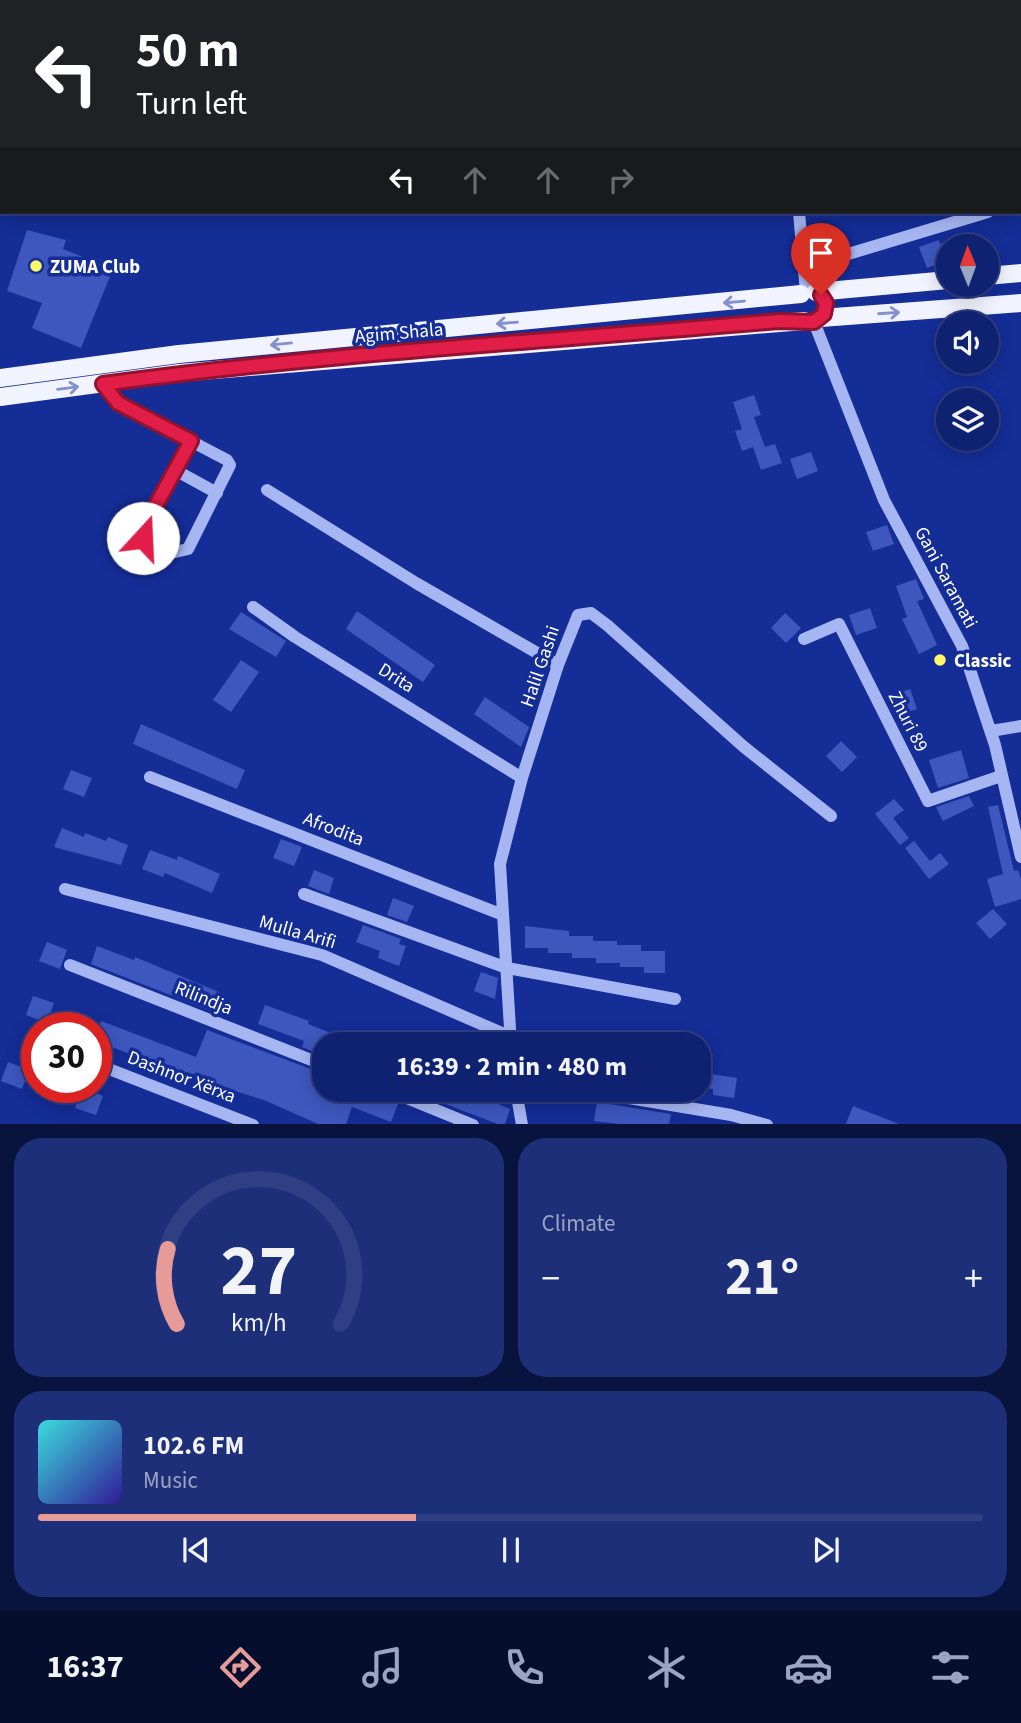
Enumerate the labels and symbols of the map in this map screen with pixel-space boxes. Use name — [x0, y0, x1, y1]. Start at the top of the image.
pin — [791, 223, 851, 295]
north arrow — [936, 234, 999, 298]
place label: ZUMA Club — [50, 254, 140, 281]
marker: ZUMA Club — [28, 258, 44, 274]
one-way arrow — [723, 296, 746, 309]
one-way arrow — [878, 306, 900, 319]
street label: Agim Shala — [354, 316, 444, 351]
one-way arrow — [497, 317, 519, 330]
one-way arrow — [270, 338, 293, 351]
one-way arrow — [56, 382, 79, 395]
position arrow — [106, 501, 180, 575]
street label: Gani Saramati — [908, 522, 984, 633]
street label: Halil Gashi — [514, 622, 567, 711]
place label: Classic — [954, 648, 1012, 675]
marker: Classic — [932, 652, 948, 668]
street label: Drita — [373, 657, 420, 700]
street label: Zhuri 89 — [881, 687, 934, 757]
street label: Afrodita — [299, 805, 368, 853]
street label: Mulla Arifi — [256, 909, 339, 956]
street label: Rilindja — [170, 975, 236, 1022]
speed limit sign: 30 — [21, 1012, 112, 1103]
street label: Dashnor Xërxa — [123, 1044, 240, 1110]

